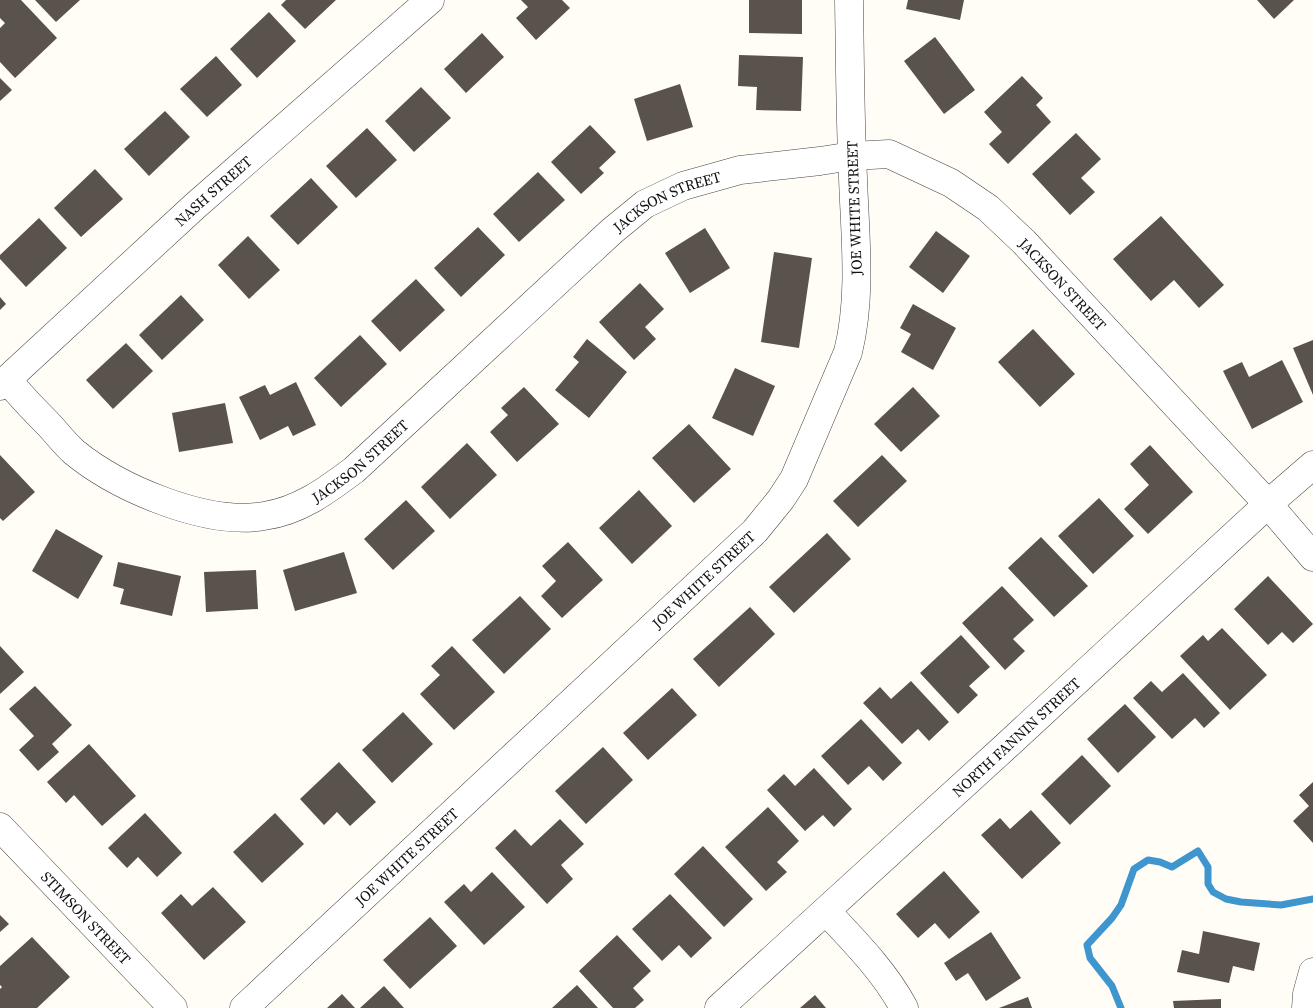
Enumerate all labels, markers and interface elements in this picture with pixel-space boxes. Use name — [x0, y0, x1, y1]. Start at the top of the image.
street label: JOE WHITE STREET — [841, 140, 867, 277]
street label: NASH STREET — [170, 151, 256, 231]
street label: JACKSON STREET — [607, 165, 723, 237]
street label: JACKSON STREET — [1014, 232, 1111, 335]
street label: JACKSON STREET — [307, 415, 413, 508]
street label: JOE WHITE STREET — [646, 526, 760, 634]
street label: NORTH FANNIN STREET — [947, 672, 1085, 801]
street label: JOE WHITE STREET — [349, 803, 463, 911]
street label: STIMSON STREET — [37, 866, 136, 969]

